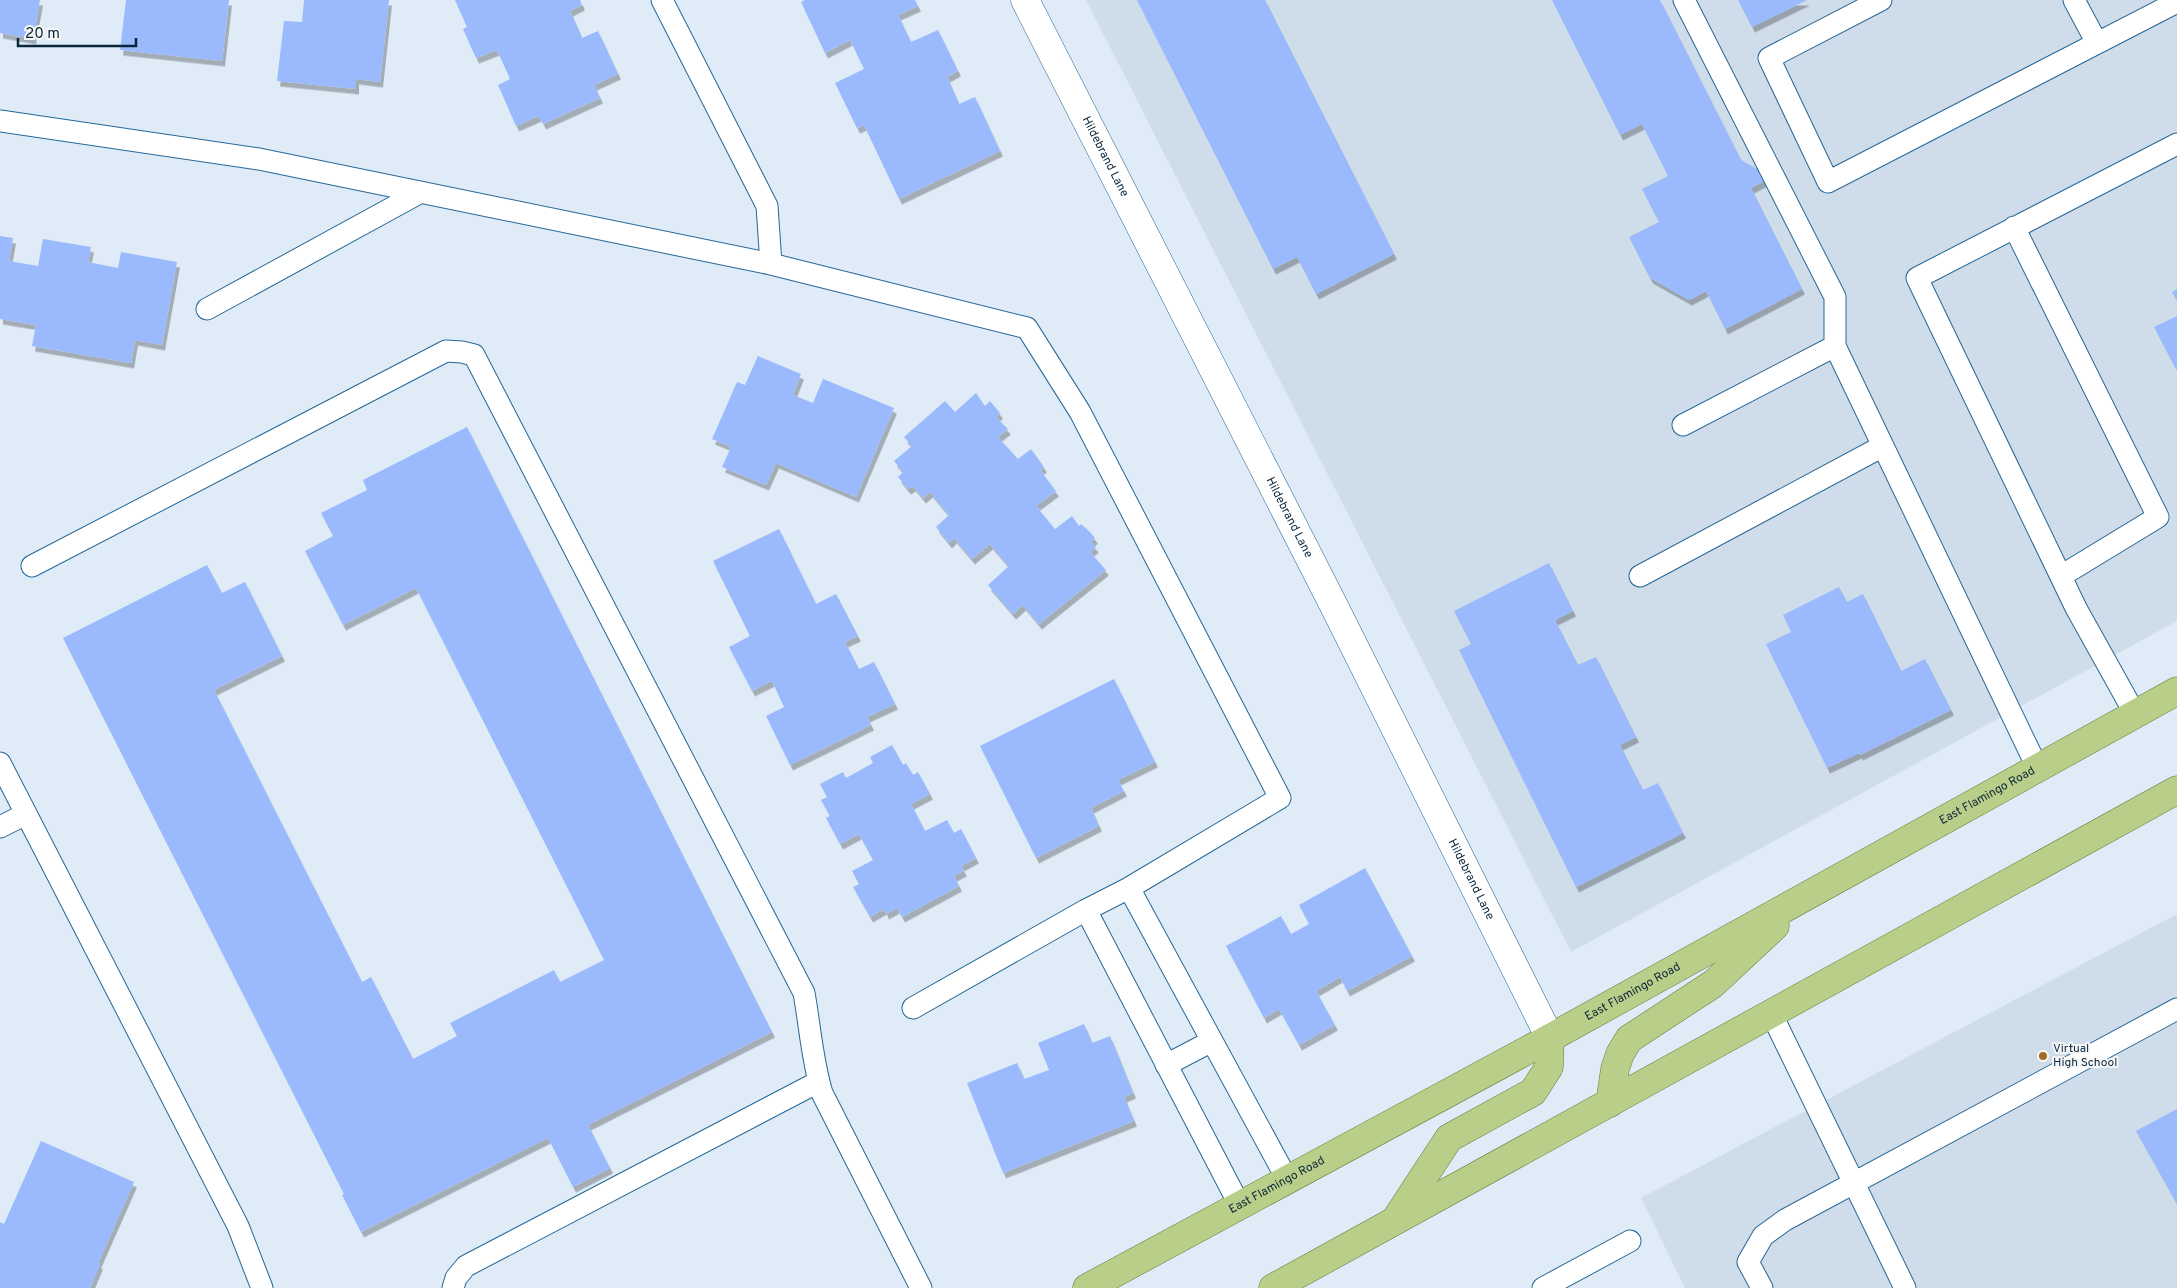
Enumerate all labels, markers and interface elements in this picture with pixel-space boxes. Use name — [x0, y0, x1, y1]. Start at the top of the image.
scale bar — [18, 15, 135, 47]
text: 20 m — [25, 25, 60, 44]
street label: Hildebrand Lane — [1078, 114, 1132, 200]
street label: Hildebrand Lane — [1262, 475, 1316, 561]
street label: East Flamingo Road — [1937, 763, 2038, 829]
street label: Hildebrand Lane — [1444, 836, 1498, 923]
street label: East Flamingo Road — [1582, 959, 1684, 1025]
place label: Virtual High School — [2053, 1041, 2117, 1071]
marker: Virtual High School — [2037, 1050, 2049, 1062]
street label: East Flamingo Road — [1226, 1153, 1328, 1218]

